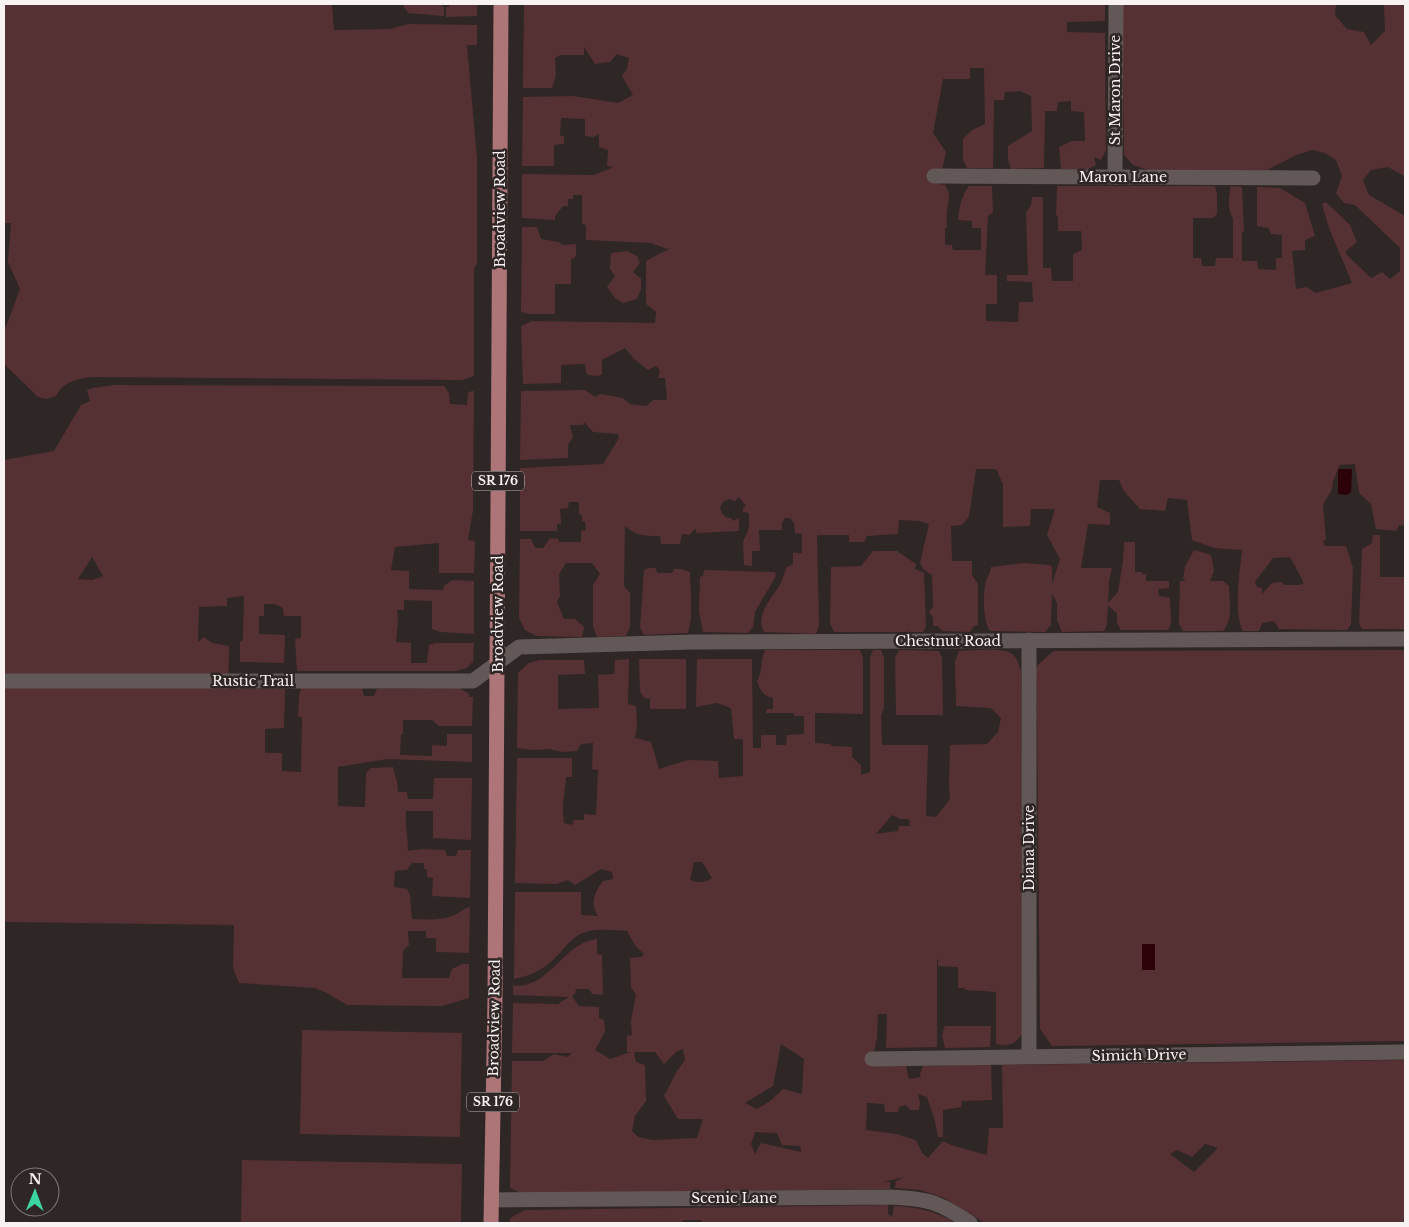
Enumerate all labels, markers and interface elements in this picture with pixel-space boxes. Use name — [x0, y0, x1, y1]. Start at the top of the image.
street label: St Maron Drive — [1106, 35, 1124, 145]
street label: Broadview Road — [491, 150, 509, 268]
street label: Maron Lane — [1079, 168, 1167, 186]
road number: SR 176 — [472, 472, 524, 491]
street label: Broadview Road — [489, 555, 507, 673]
street label: Chestnut Road — [895, 632, 1002, 650]
street label: Rustic Trail — [212, 672, 294, 690]
street label: Diana Drive — [1020, 805, 1038, 891]
street label: Broadview Road — [484, 959, 504, 1077]
street label: Simich Drive — [1091, 1045, 1187, 1065]
road number: SR 176 — [467, 1092, 519, 1112]
north arrow — [10, 1167, 60, 1217]
text: N — [28, 1170, 42, 1188]
street label: Scenic Lane — [691, 1189, 777, 1207]

